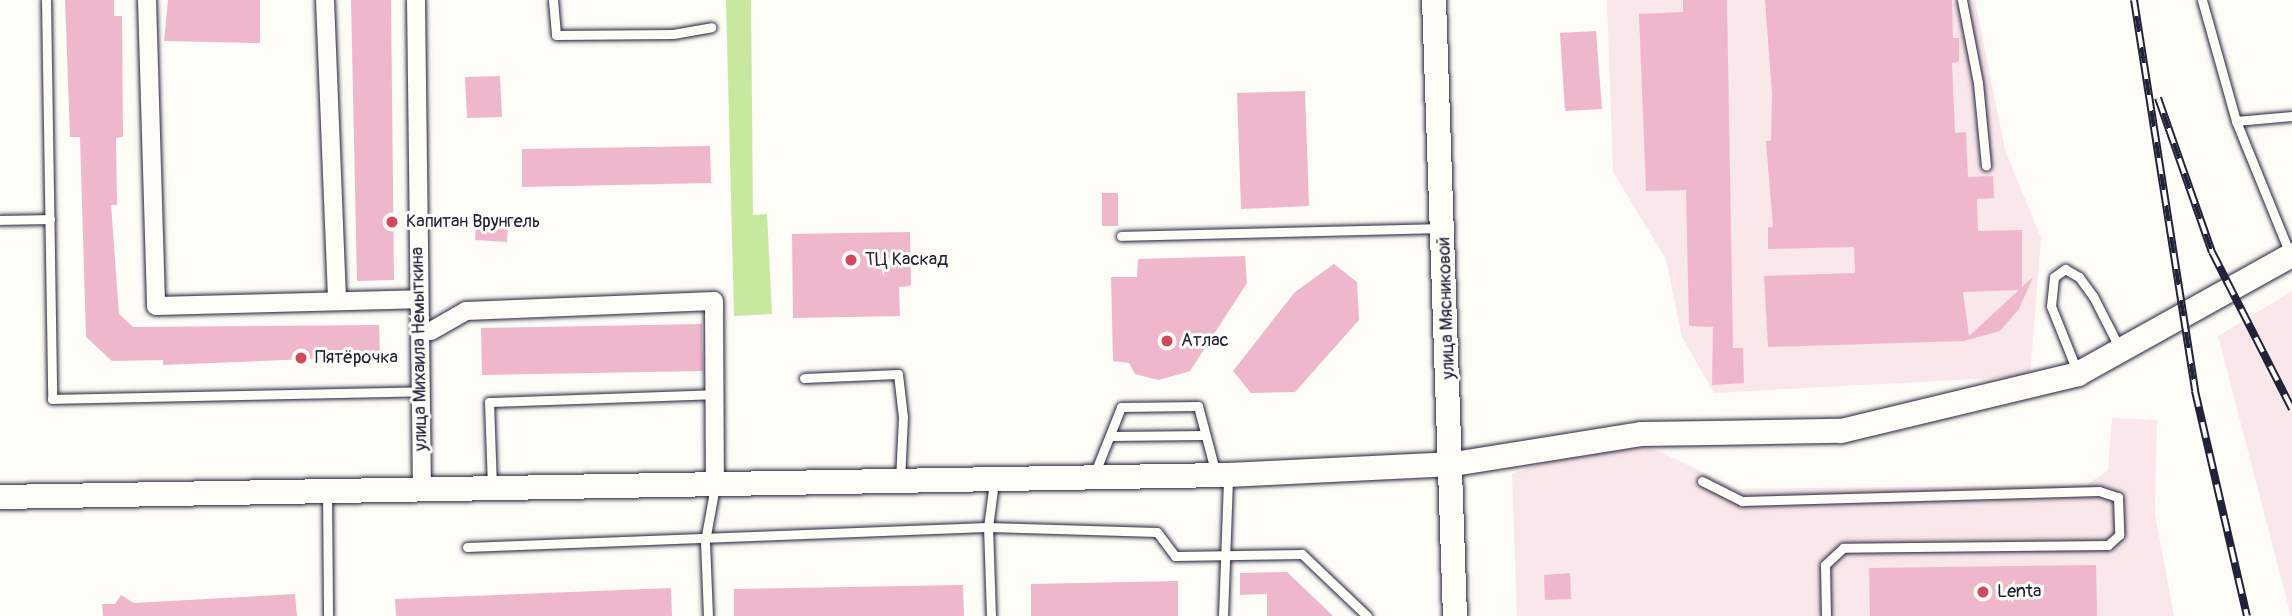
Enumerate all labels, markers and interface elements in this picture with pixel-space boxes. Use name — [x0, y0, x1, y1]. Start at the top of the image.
place label: Капитан Врунгель — [406, 211, 540, 233]
marker: Капитан Врунгель — [384, 214, 400, 230]
street label: улица Мясниковой — [1434, 236, 1460, 380]
street label: улица Михаила Немыткина — [407, 247, 433, 451]
place label: ТЦ Каскад — [865, 249, 948, 271]
marker: ТЦ Каскад — [843, 252, 859, 268]
place label: Атлас — [1181, 330, 1229, 352]
marker: Атлас — [1159, 333, 1175, 349]
place label: Пятёрочка — [315, 347, 398, 369]
marker: Пятёрочка — [293, 350, 309, 366]
place label: Lenta — [1997, 581, 2041, 603]
marker: Lenta — [1975, 584, 1991, 600]

